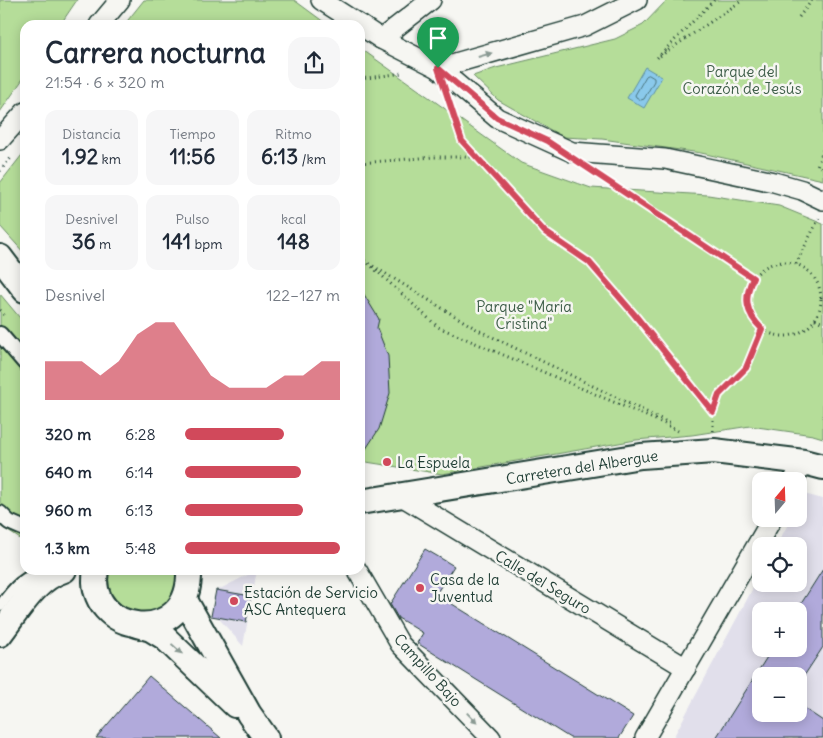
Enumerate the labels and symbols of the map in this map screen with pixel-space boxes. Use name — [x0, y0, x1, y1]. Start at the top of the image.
pin — [417, 17, 459, 68]
one-way arrow — [478, 50, 493, 58]
park label: Parque del Corazón de Jesús — [683, 62, 802, 98]
park label: Parque "María Cristina" — [476, 297, 572, 333]
street label: Carretera del Albergue — [505, 446, 659, 488]
place label: La Espuela — [397, 453, 471, 472]
marker: La Espuela — [381, 456, 393, 468]
north arrow — [752, 472, 808, 528]
street label: Calle del Seguro — [492, 546, 594, 618]
place label: Casa de la Juventud — [430, 570, 500, 606]
marker: Casa de la Juventud — [414, 582, 426, 594]
place label: Estación de Servicio ASC Antequera — [244, 583, 378, 619]
marker: Estación de Servicio ASC Antequera — [228, 595, 240, 607]
street label: Campillo Bajo — [390, 629, 466, 711]
one-way arrow — [171, 643, 183, 655]
one-way arrow — [466, 712, 478, 724]

